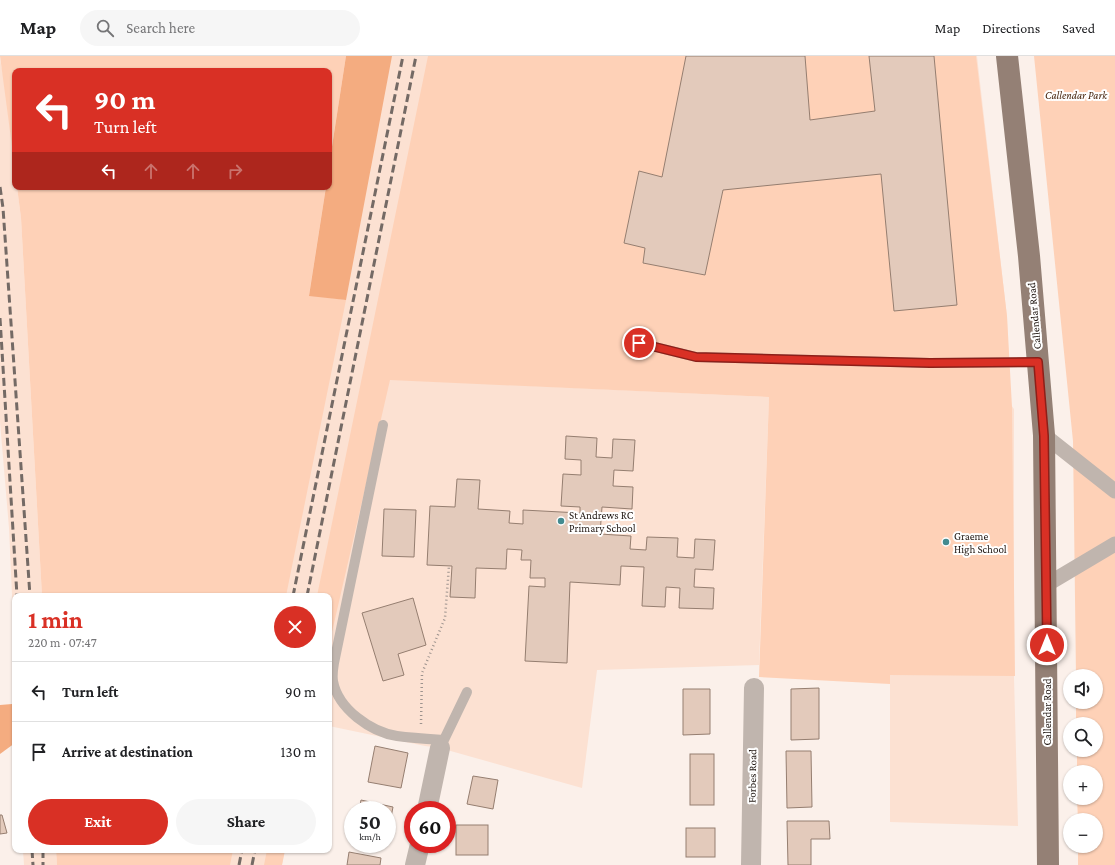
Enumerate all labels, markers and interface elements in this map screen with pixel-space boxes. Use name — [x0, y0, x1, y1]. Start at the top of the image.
search box — [80, 10, 360, 46]
text: Map — [20, 17, 56, 38]
icon: search — [94, 17, 116, 39]
text: Search here — [126, 20, 195, 36]
text: Map — [935, 20, 960, 36]
text: Directions — [982, 20, 1040, 36]
text: Saved — [1062, 20, 1095, 36]
icon: left — [28, 84, 80, 136]
text: 90 m — [94, 84, 155, 115]
park label: Callendar Park — [1045, 89, 1108, 101]
text: Turn left — [94, 117, 157, 137]
icon: left — [98, 160, 120, 182]
icon: ahead — [140, 160, 162, 182]
icon: ahead — [182, 160, 204, 182]
icon: right — [224, 160, 246, 182]
street label: Callendar Road — [1025, 282, 1043, 350]
pin — [622, 326, 656, 360]
icon: arrive — [628, 332, 650, 354]
place label: St Andrews RC Primary School — [569, 509, 636, 535]
marker: St Andrews RC Primary School — [556, 516, 566, 526]
place label: Graeme High School — [954, 530, 1007, 556]
marker: Graeme High School — [941, 537, 951, 547]
text: 1 min — [28, 606, 83, 633]
button: close — [274, 606, 316, 648]
position arrow — [1026, 624, 1068, 666]
text: 220 m · 07:47 — [28, 635, 97, 650]
map controls — [1063, 669, 1103, 853]
button: sound — [1063, 669, 1103, 709]
street label: Callendar Road — [1041, 678, 1053, 746]
icon: left — [28, 681, 50, 703]
text: Turn left — [62, 684, 118, 700]
text: 90 m — [285, 684, 316, 700]
button: search — [1063, 717, 1103, 757]
icon: arrive — [28, 741, 50, 763]
text: Arrive at destination — [62, 744, 193, 760]
text: 130 m — [281, 744, 316, 760]
street label: Forbes Road — [746, 749, 758, 803]
button: + — [1063, 765, 1103, 805]
button: Exit — [28, 799, 168, 845]
button: Share — [176, 799, 316, 845]
speed limit sign: 60 — [404, 801, 456, 853]
text: 50 — [359, 811, 381, 833]
button: − — [1063, 813, 1103, 853]
text: km/h — [359, 831, 381, 842]

